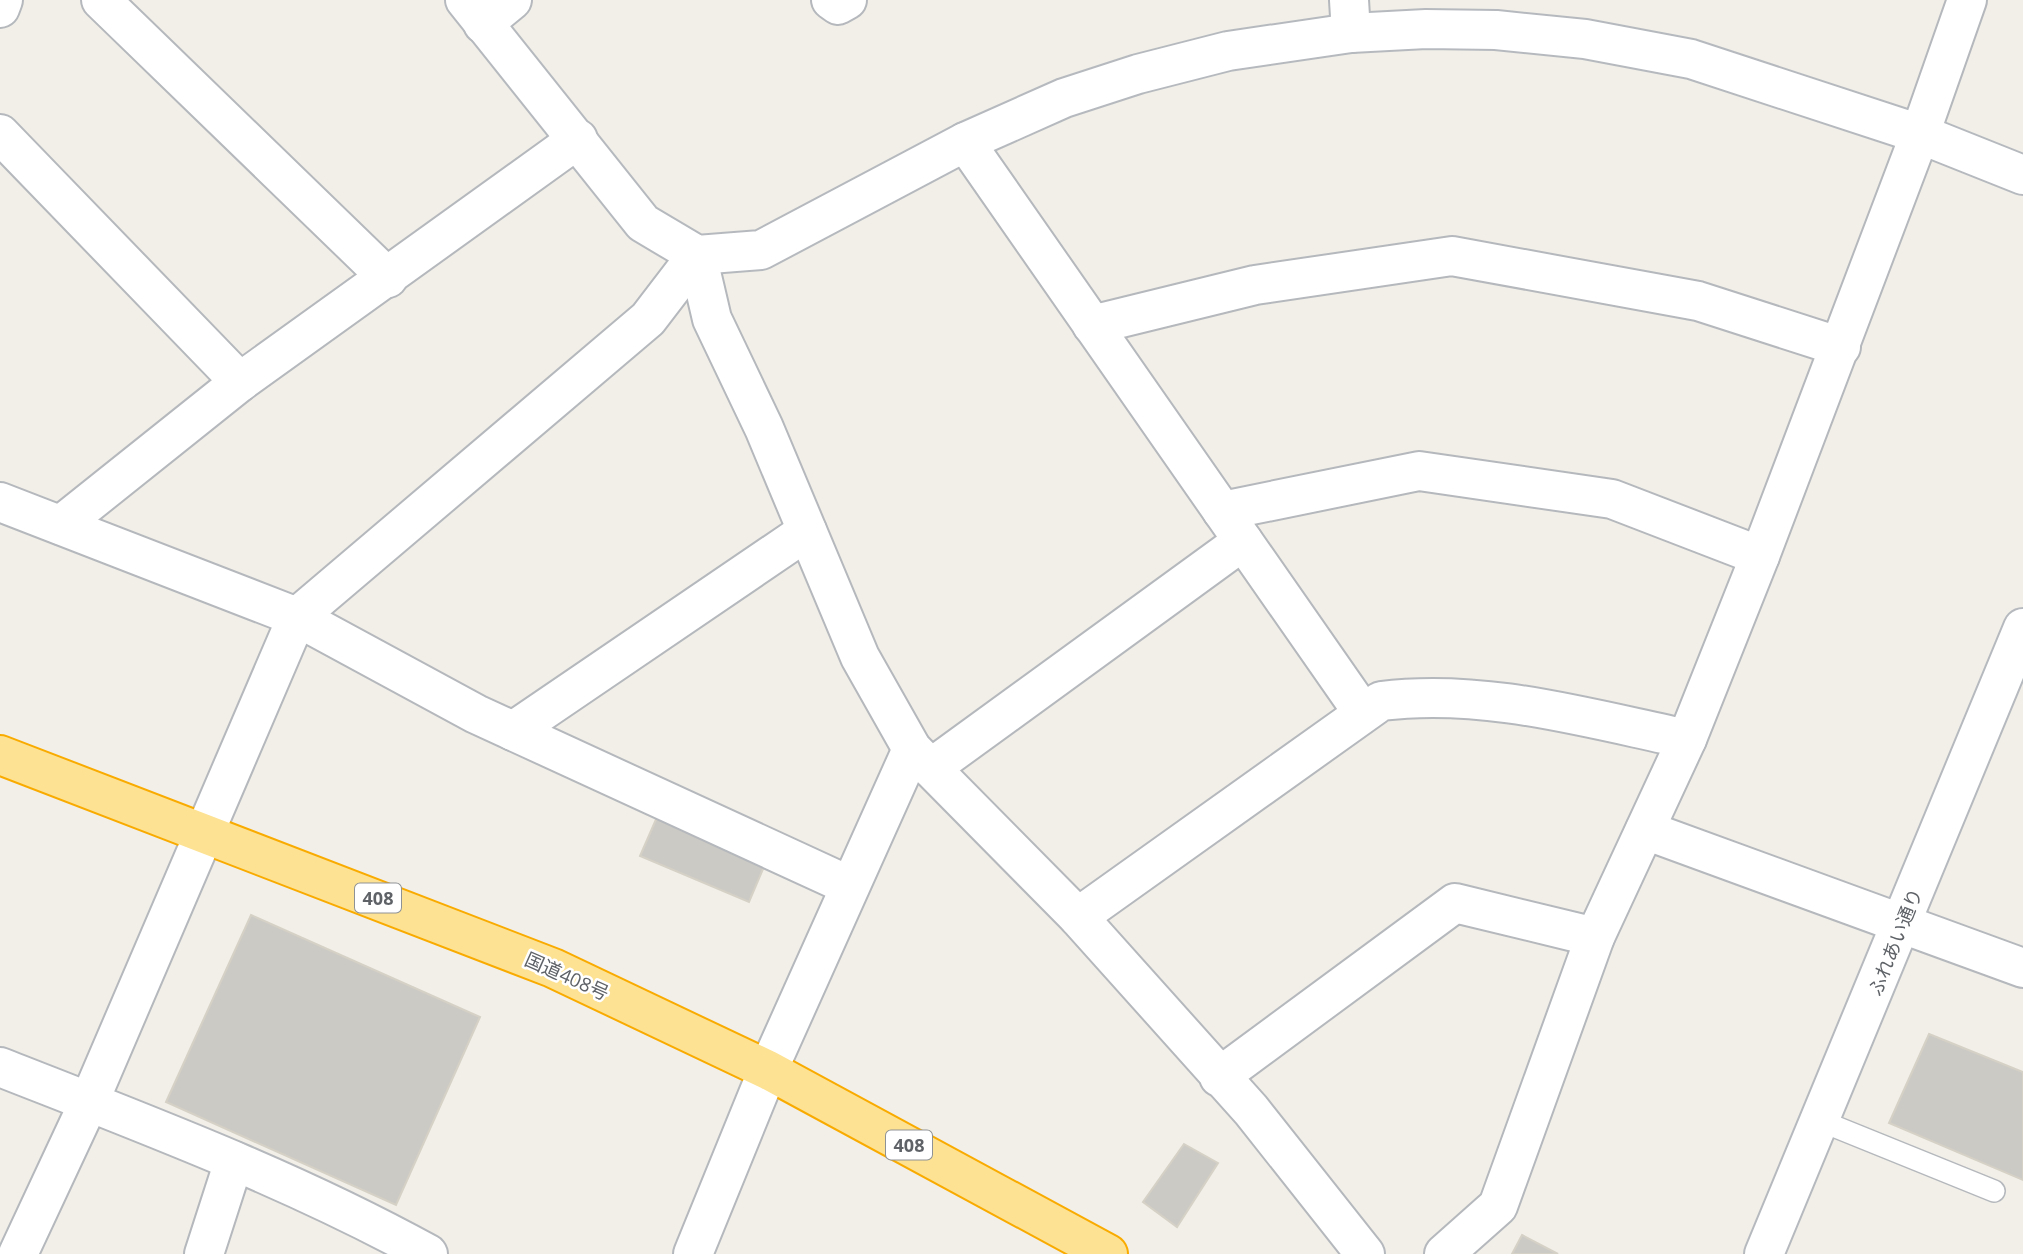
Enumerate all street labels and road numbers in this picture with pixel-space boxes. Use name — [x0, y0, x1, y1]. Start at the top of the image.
road number: 408 — [355, 884, 401, 912]
street label: ふれあい通り — [1862, 884, 1928, 1000]
street label: 国道408号 — [521, 946, 613, 1006]
road number: 408 — [886, 1130, 932, 1160]

